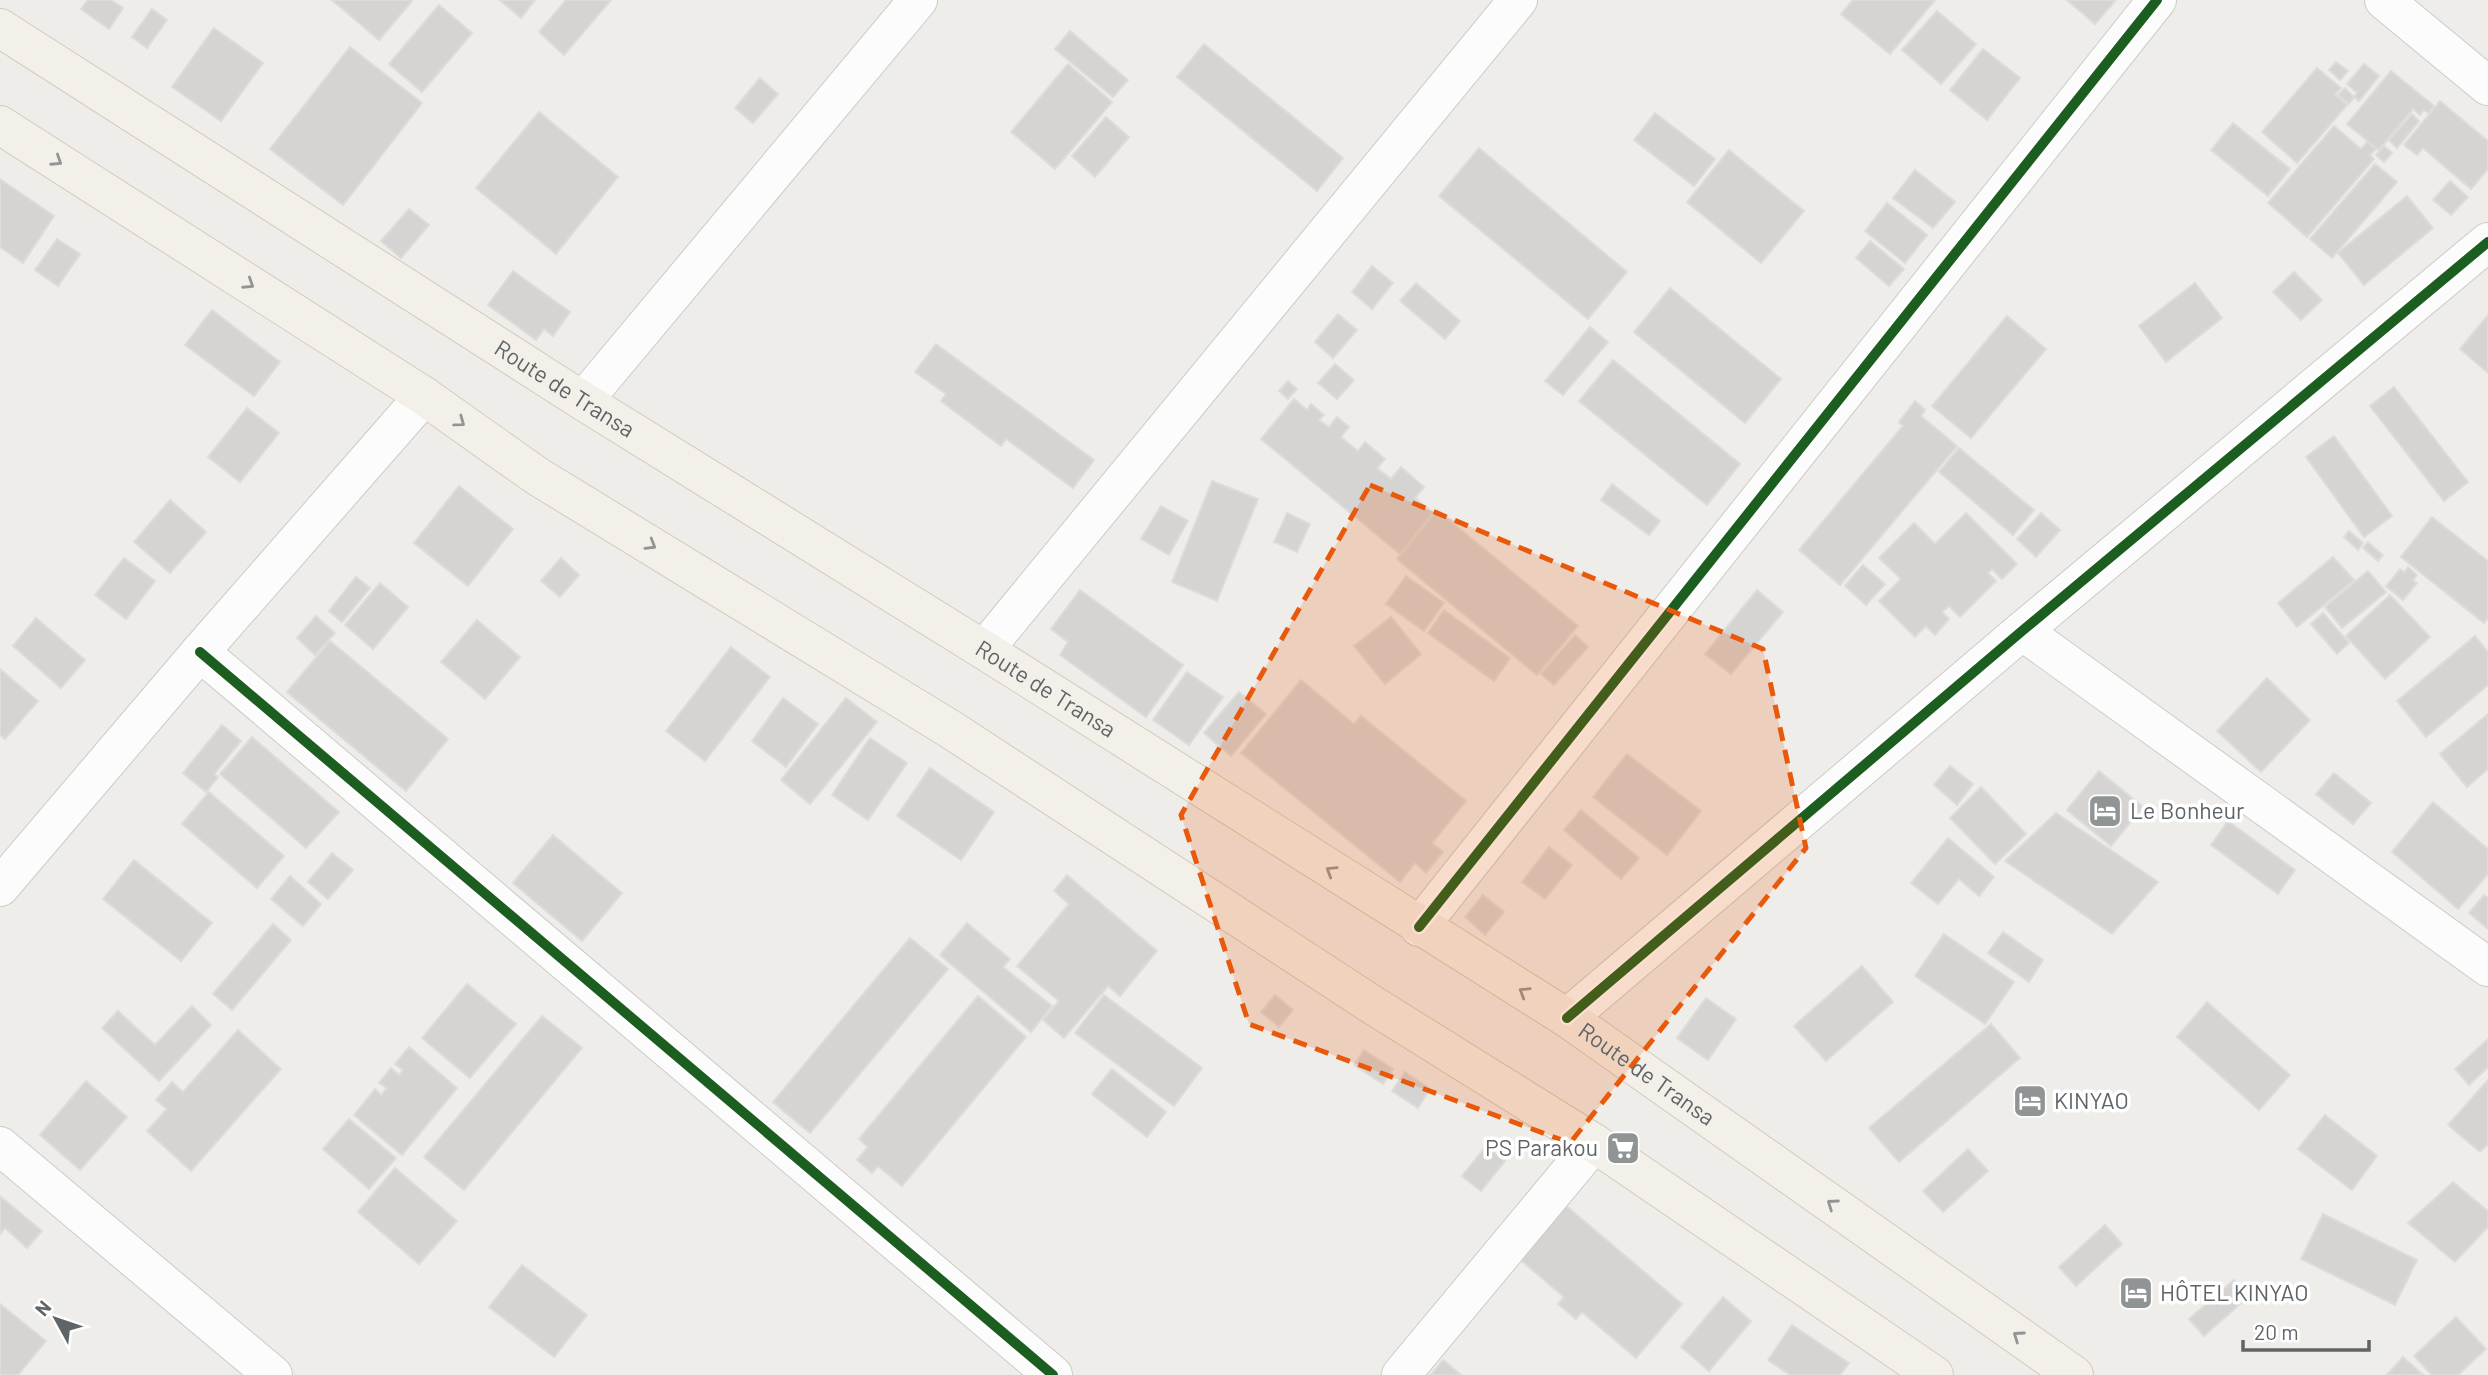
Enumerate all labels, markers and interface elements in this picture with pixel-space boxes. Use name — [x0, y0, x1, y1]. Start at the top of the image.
one-way arrow — [50, 153, 63, 166]
one-way arrow — [241, 276, 254, 288]
street label: Route de Transa — [490, 333, 640, 443]
one-way arrow — [452, 414, 465, 426]
one-way arrow — [643, 537, 656, 550]
street label: Route de Transa — [971, 633, 1121, 743]
hotel icon: Le Bonheur — [2086, 792, 2124, 830]
place label: Le Bonheur — [2130, 796, 2245, 824]
one-way arrow — [1326, 866, 1339, 879]
one-way arrow — [1519, 987, 1532, 1000]
street label: Route de Transa — [1574, 1016, 1721, 1131]
hotel icon: KINYAO — [2011, 1082, 2049, 1120]
place label: KINYAO — [2054, 1086, 2129, 1114]
supermarket icon: PS Parakou — [1604, 1129, 1642, 1167]
place label: PS Parakou — [1485, 1133, 1598, 1161]
one-way arrow — [1827, 1200, 1840, 1212]
hotel icon: HÔTEL KINYAO — [2117, 1274, 2155, 1312]
place label: HÔTEL KINYAO — [2160, 1278, 2309, 1306]
north arrow — [21, 1284, 91, 1354]
text: N — [30, 1296, 55, 1320]
scale bar — [2243, 1308, 2369, 1352]
text: 20 m — [2254, 1319, 2299, 1344]
one-way arrow — [2013, 1332, 2026, 1344]

